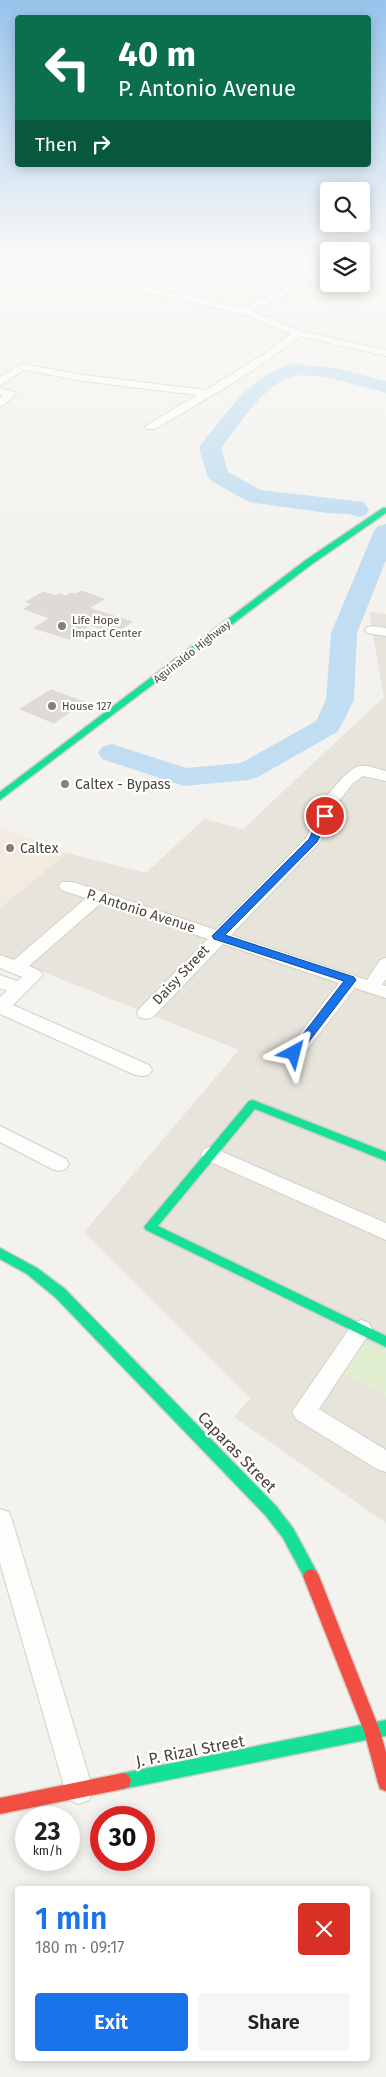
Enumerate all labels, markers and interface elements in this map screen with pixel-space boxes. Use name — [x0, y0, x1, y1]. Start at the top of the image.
text: 40 m — [118, 33, 196, 75]
icon: left — [35, 35, 100, 100]
text: P. Antonio Avenue — [118, 75, 296, 102]
icon: right — [87, 130, 115, 158]
text: Then — [35, 133, 77, 156]
map controls — [320, 182, 370, 292]
button: search — [320, 182, 370, 232]
button: layers — [320, 242, 370, 292]
place label: Life Hope Impact Center — [72, 614, 142, 640]
street label: Aguinaldo Highway — [151, 617, 234, 686]
marker: Life Hope Impact Center — [56, 620, 68, 632]
marker: House 127 — [46, 700, 58, 712]
place label: House 127 — [62, 700, 111, 713]
place label: Caltex - Bypass — [75, 776, 171, 793]
marker: Caltex - Bypass — [59, 778, 71, 790]
pin — [304, 795, 346, 837]
icon: arrive — [311, 802, 339, 830]
place label: Caltex — [20, 840, 59, 857]
marker: Caltex — [4, 842, 16, 854]
street label: P. Antonio Avenue — [85, 885, 197, 937]
street label: Daisy Street — [149, 941, 214, 1008]
position arrow — [267, 1026, 319, 1078]
street label: Caparas Street — [194, 1408, 280, 1496]
street label: J. P. Rizal Street — [134, 1731, 246, 1771]
speed limit sign: 30 — [90, 1806, 155, 1871]
text: 23 — [35, 1817, 60, 1847]
text: km/h — [33, 1844, 62, 1858]
text: 1 min — [35, 1901, 107, 1937]
button: close — [298, 1903, 350, 1955]
text: 180 m · 09:17 — [35, 1938, 124, 1957]
button: Exit — [35, 1993, 188, 2051]
button: Share — [198, 1993, 350, 2051]

